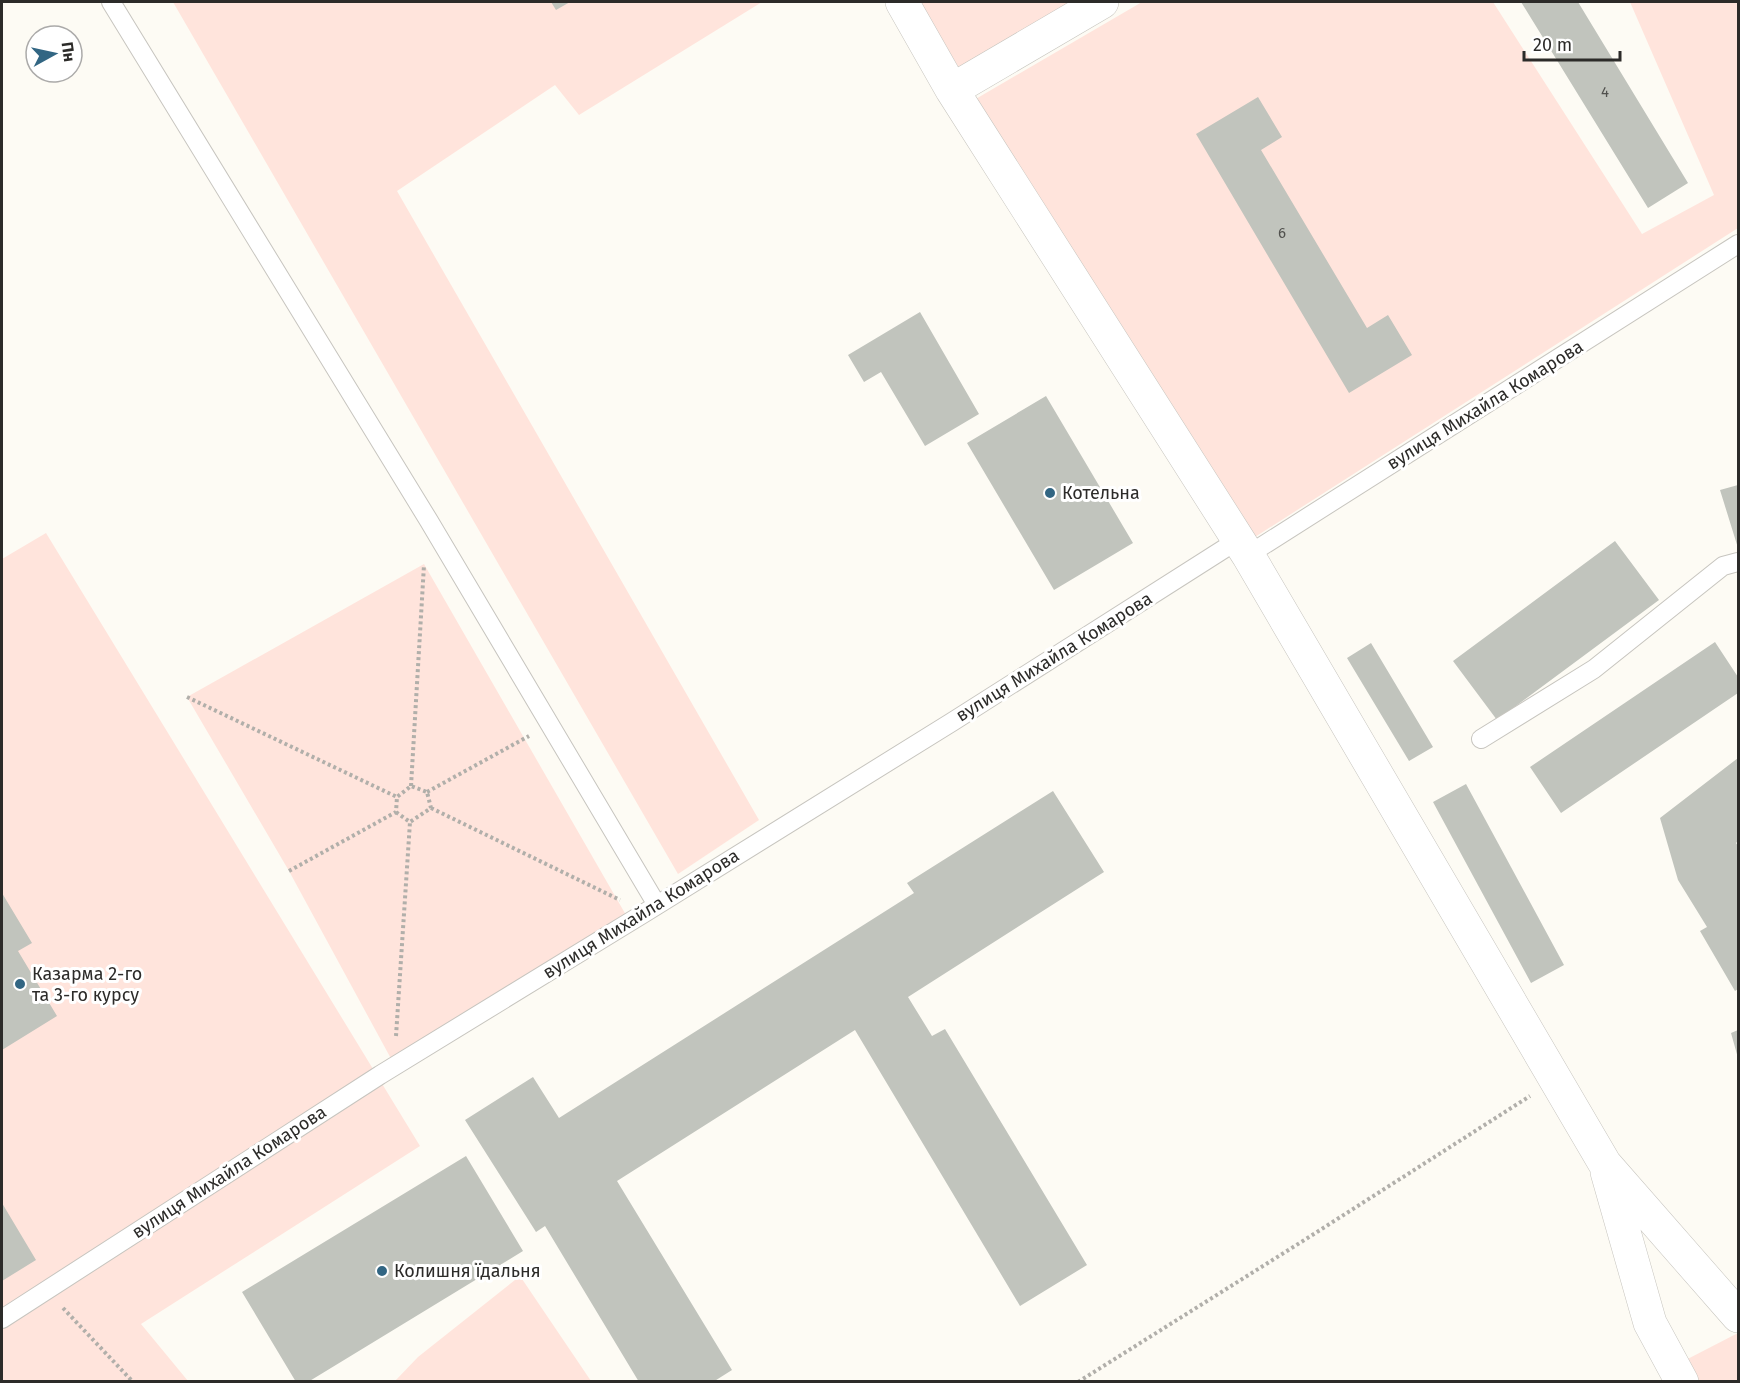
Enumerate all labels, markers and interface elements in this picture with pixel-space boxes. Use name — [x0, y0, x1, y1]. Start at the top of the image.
north arrow — [24, 24, 84, 84]
scale bar — [1524, 24, 1620, 62]
text: 20 m — [1533, 34, 1572, 56]
text: Пн — [58, 41, 79, 63]
house number: 4 — [1601, 83, 1609, 101]
house number: 6 — [1278, 224, 1286, 242]
street label: вулиця Михайла Комарова — [1383, 335, 1587, 475]
place label: Котельна — [1062, 482, 1140, 504]
marker: Котельна — [1043, 486, 1057, 500]
street label: вулиця Михайла Комарова — [952, 587, 1156, 727]
street label: вулиця Михайла Комарова — [539, 844, 743, 984]
place label: Казарма 2-го та 3-го курсу — [32, 963, 142, 1006]
marker: Казарма 2-го та 3-го курсу — [13, 977, 27, 991]
street label: вулиця Михайла Комарова — [128, 1101, 330, 1243]
place label: Колишня їдальня — [394, 1260, 541, 1282]
marker: Колишня їдальня — [375, 1264, 389, 1278]

